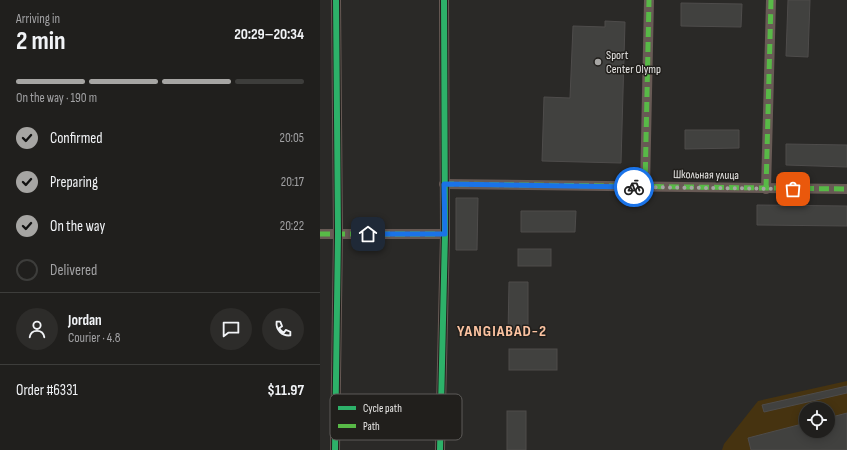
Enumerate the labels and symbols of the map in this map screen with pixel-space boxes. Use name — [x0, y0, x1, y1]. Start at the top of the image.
place label: Sport Center Olymp — [606, 48, 661, 77]
marker: Sport Center Olymp — [593, 57, 603, 67]
courier — [614, 167, 654, 207]
street label: Школьная улица — [673, 167, 740, 183]
pin — [776, 172, 810, 206]
pin — [351, 217, 385, 251]
district label: YANGIABAD-2 — [457, 322, 547, 341]
legend — [330, 394, 462, 440]
text: Cycle path — [363, 402, 402, 415]
text: Path — [363, 420, 380, 433]

